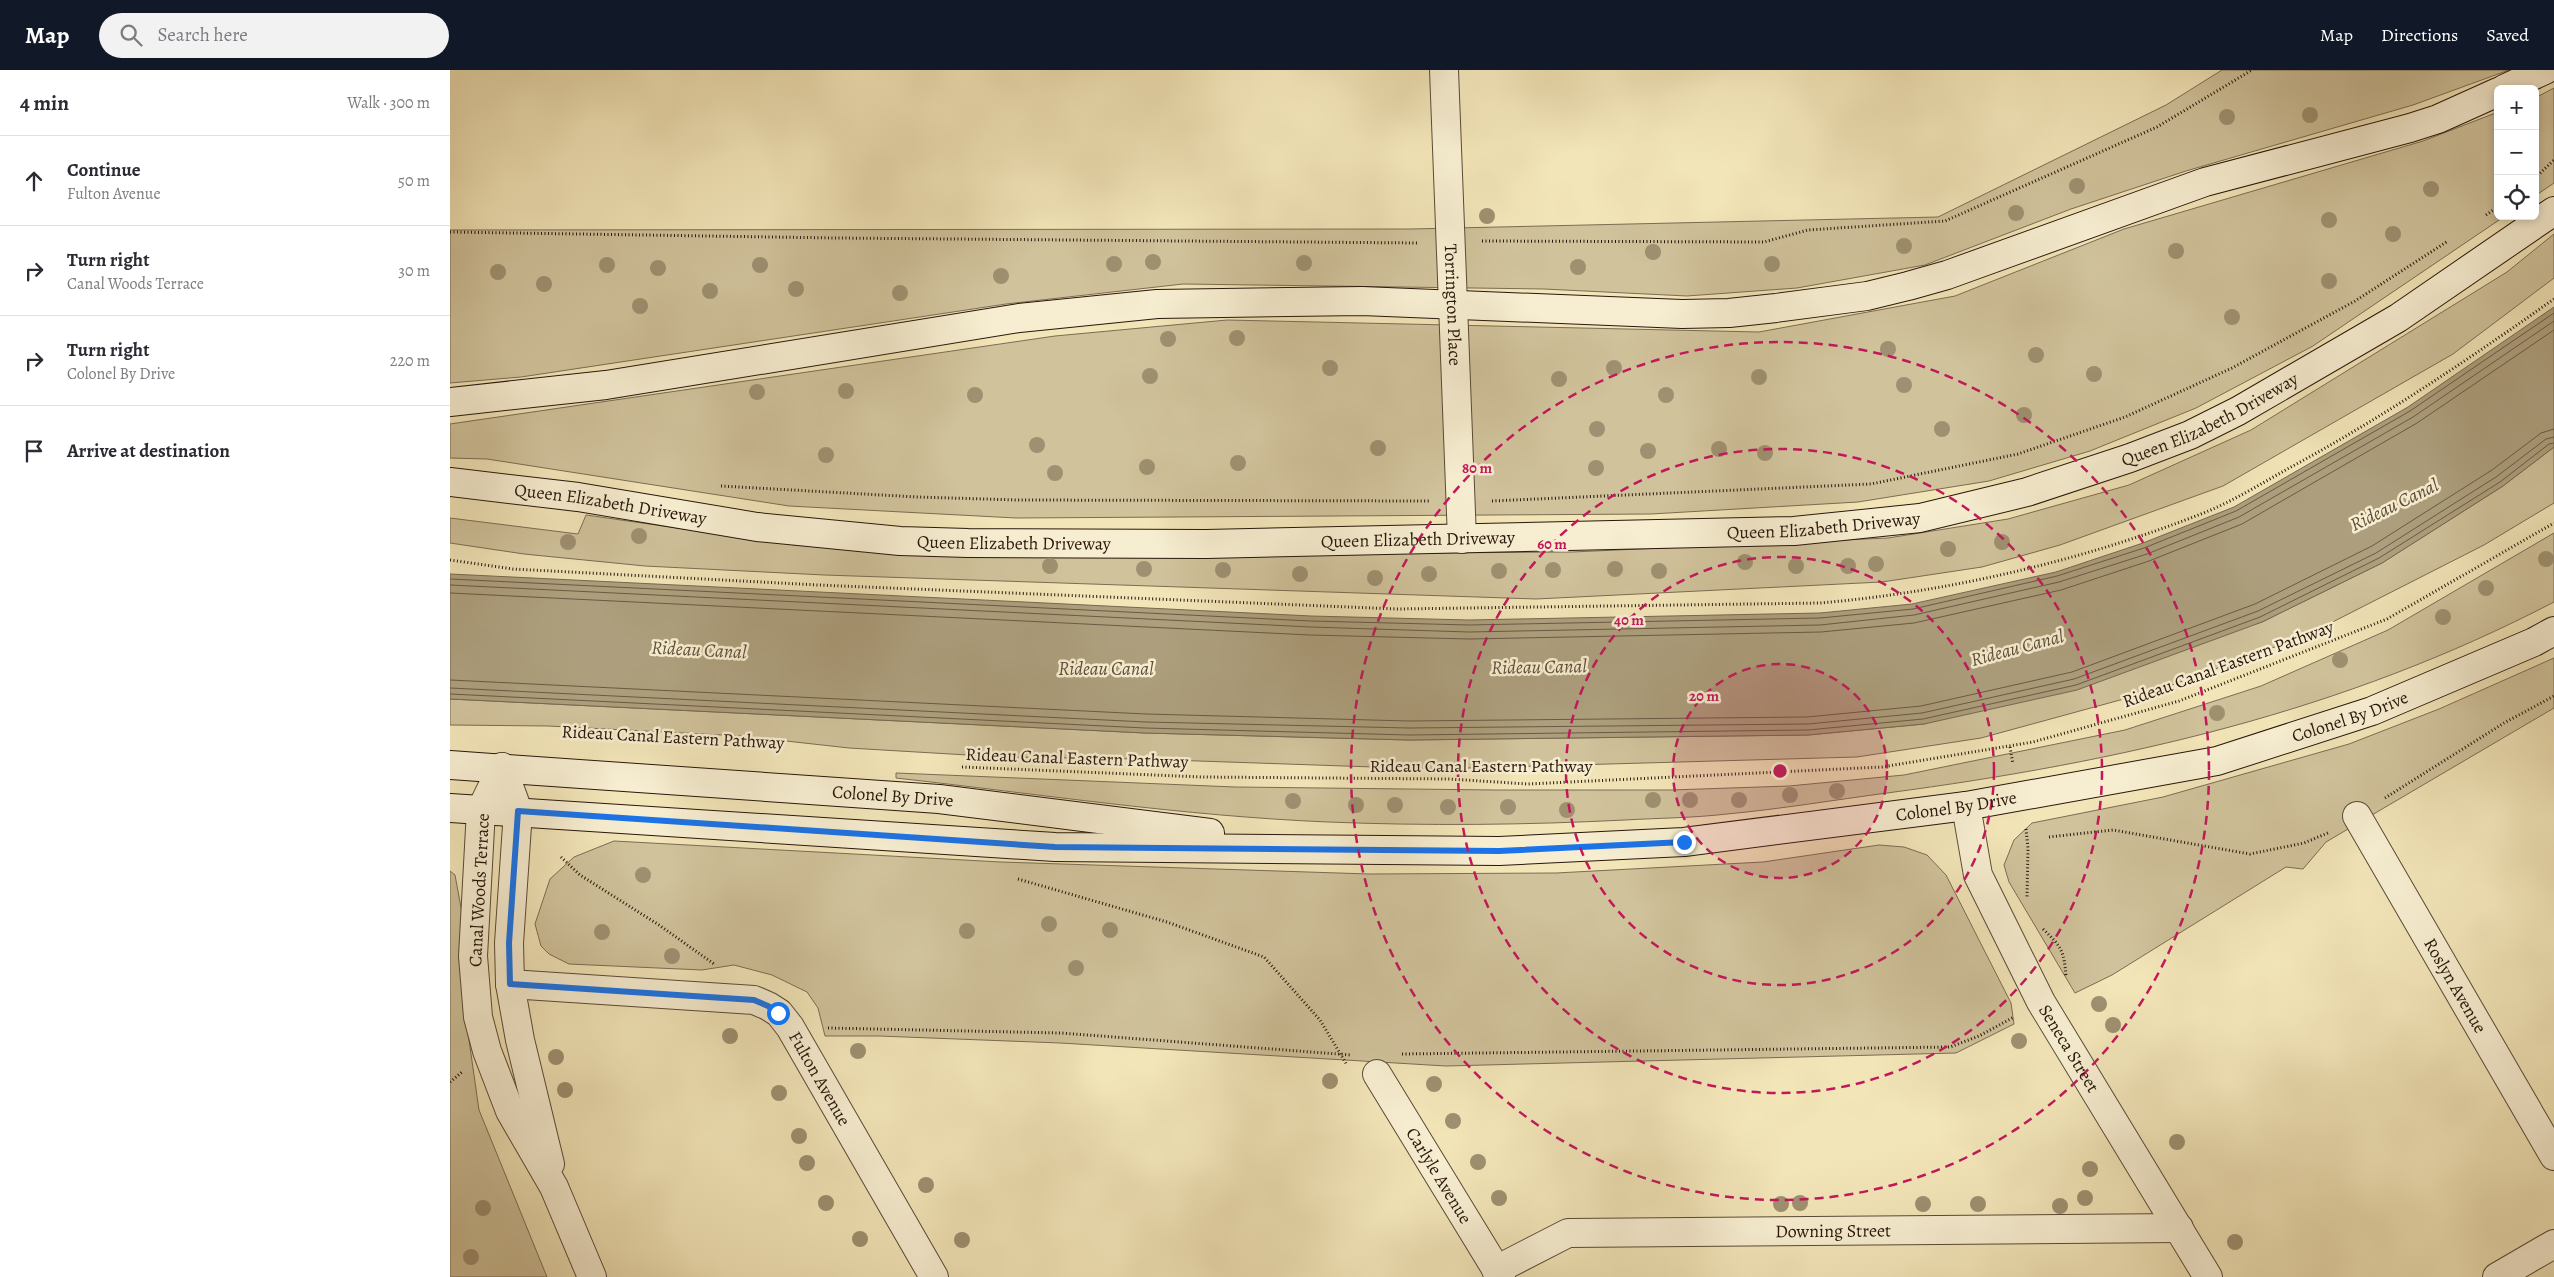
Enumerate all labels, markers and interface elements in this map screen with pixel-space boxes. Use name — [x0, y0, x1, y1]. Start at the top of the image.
search box — [99, 13, 449, 58]
text: Map — [25, 19, 69, 51]
icon: search — [117, 21, 145, 49]
text: Search here — [157, 22, 248, 48]
text: Map — [2320, 23, 2353, 47]
text: Directions — [2381, 23, 2458, 47]
text: Saved — [2486, 23, 2529, 47]
map controls — [2494, 85, 2539, 220]
button: + — [2494, 85, 2539, 130]
text: 4 min — [20, 89, 69, 117]
text: Walk · 300 m — [347, 92, 430, 114]
button: − — [2494, 130, 2539, 175]
text: Continue — [67, 157, 141, 183]
icon: ahead — [20, 167, 48, 195]
text: 50 m — [398, 170, 430, 192]
button: locate — [2494, 175, 2539, 220]
text: Fulton Avenue — [67, 183, 161, 205]
street label: Torrington Place — [1439, 243, 1467, 366]
text: Turn right — [67, 247, 149, 273]
icon: right — [20, 257, 48, 285]
text: 30 m — [398, 260, 430, 282]
text: Canal Woods Terrace — [67, 273, 204, 295]
text: Turn right — [67, 337, 149, 363]
icon: right — [20, 347, 48, 375]
text: 220 m — [390, 350, 430, 372]
text: Colonel By Drive — [67, 363, 175, 385]
street label: Queen Elizabeth Driveway — [2118, 366, 2303, 472]
icon: arrive — [20, 437, 48, 465]
text: Arrive at destination — [67, 438, 230, 464]
text: 80 m — [1462, 458, 1492, 478]
water label: Rideau Canal — [2346, 472, 2443, 538]
street label: Queen Elizabeth Driveway — [513, 478, 709, 531]
street label: Queen Elizabeth Driveway — [1727, 506, 1922, 544]
street label: Queen Elizabeth Driveway — [1321, 525, 1516, 553]
street label: Queen Elizabeth Driveway — [917, 530, 1112, 556]
text: 60 m — [1537, 534, 1567, 554]
text: 40 m — [1614, 610, 1644, 630]
street label: Rideau Canal Eastern Pathway — [2119, 614, 2338, 713]
water label: Rideau Canal — [1968, 623, 2067, 673]
water label: Rideau Canal — [651, 635, 748, 665]
water label: Rideau Canal — [1491, 653, 1587, 681]
water label: Rideau Canal — [1058, 656, 1154, 682]
street label: Colonel By Drive — [2289, 685, 2412, 748]
text: 20 m — [1689, 686, 1719, 706]
street label: Rideau Canal Eastern Pathway — [561, 719, 786, 755]
street label: Rideau Canal Eastern Pathway — [965, 742, 1190, 774]
street label: Rideau Canal Eastern Pathway — [1369, 754, 1593, 778]
centre of rings — [1771, 762, 1789, 780]
street label: Colonel By Drive — [831, 780, 955, 813]
street label: Colonel By Drive — [1894, 785, 2018, 827]
street label: Canal Woods Terrace — [463, 813, 495, 967]
route end — [1673, 831, 1696, 854]
street label: Roslyn Avenue — [2418, 934, 2492, 1038]
street label: Seneca Street — [2033, 1000, 2105, 1097]
route start — [767, 1002, 790, 1025]
street label: Fulton Avenue — [783, 1027, 856, 1130]
street label: Carlyle Avenue — [1400, 1123, 1478, 1228]
street label: Downing Street — [1775, 1218, 1891, 1243]

